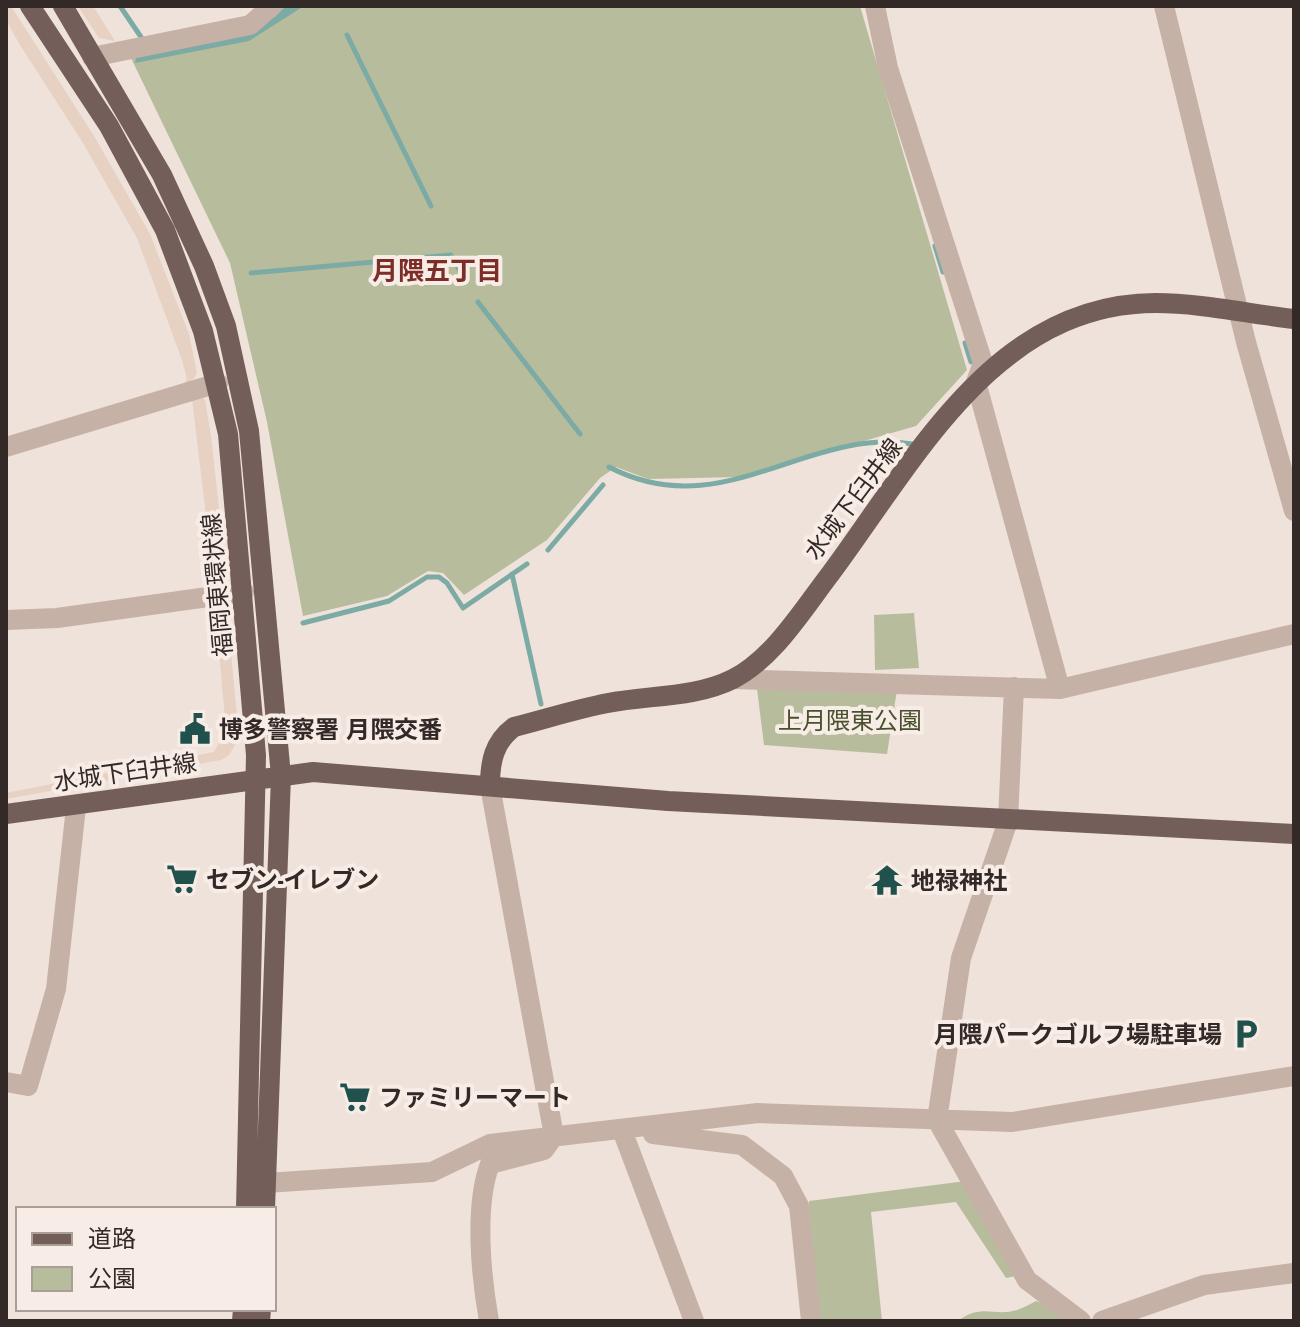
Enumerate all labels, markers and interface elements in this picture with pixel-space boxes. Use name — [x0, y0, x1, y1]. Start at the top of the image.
district label: 月隈五丁目 — [372, 252, 502, 290]
street label: 水城下臼井線 — [796, 431, 910, 567]
street label: 福岡東環状線 — [193, 512, 241, 658]
park label: 上月隈東公園 — [778, 703, 922, 738]
public building icon: 博多警察署 月隈交番 — [178, 712, 212, 746]
place label: 博多警察署 月隈交番 — [219, 712, 442, 747]
street label: 水城下臼井線 — [51, 745, 199, 799]
supermarket icon: セブン-イレブン — [165, 862, 199, 896]
place label: セブン-イレブン — [206, 862, 379, 897]
temple icon: 地禄神社 — [870, 863, 904, 897]
place label: 地禄神社 — [911, 863, 1007, 898]
place label: 月隈パークゴルフ場駐車場 — [934, 1017, 1222, 1052]
parking icon: 月隈パークゴルフ場駐車場 — [1229, 1017, 1263, 1051]
supermarket icon: ファミリーマート — [338, 1080, 372, 1114]
place label: ファミリーマート — [379, 1080, 571, 1115]
legend — [16, 1207, 276, 1311]
text: 道路 — [88, 1221, 136, 1256]
text: 公園 — [88, 1261, 136, 1296]

